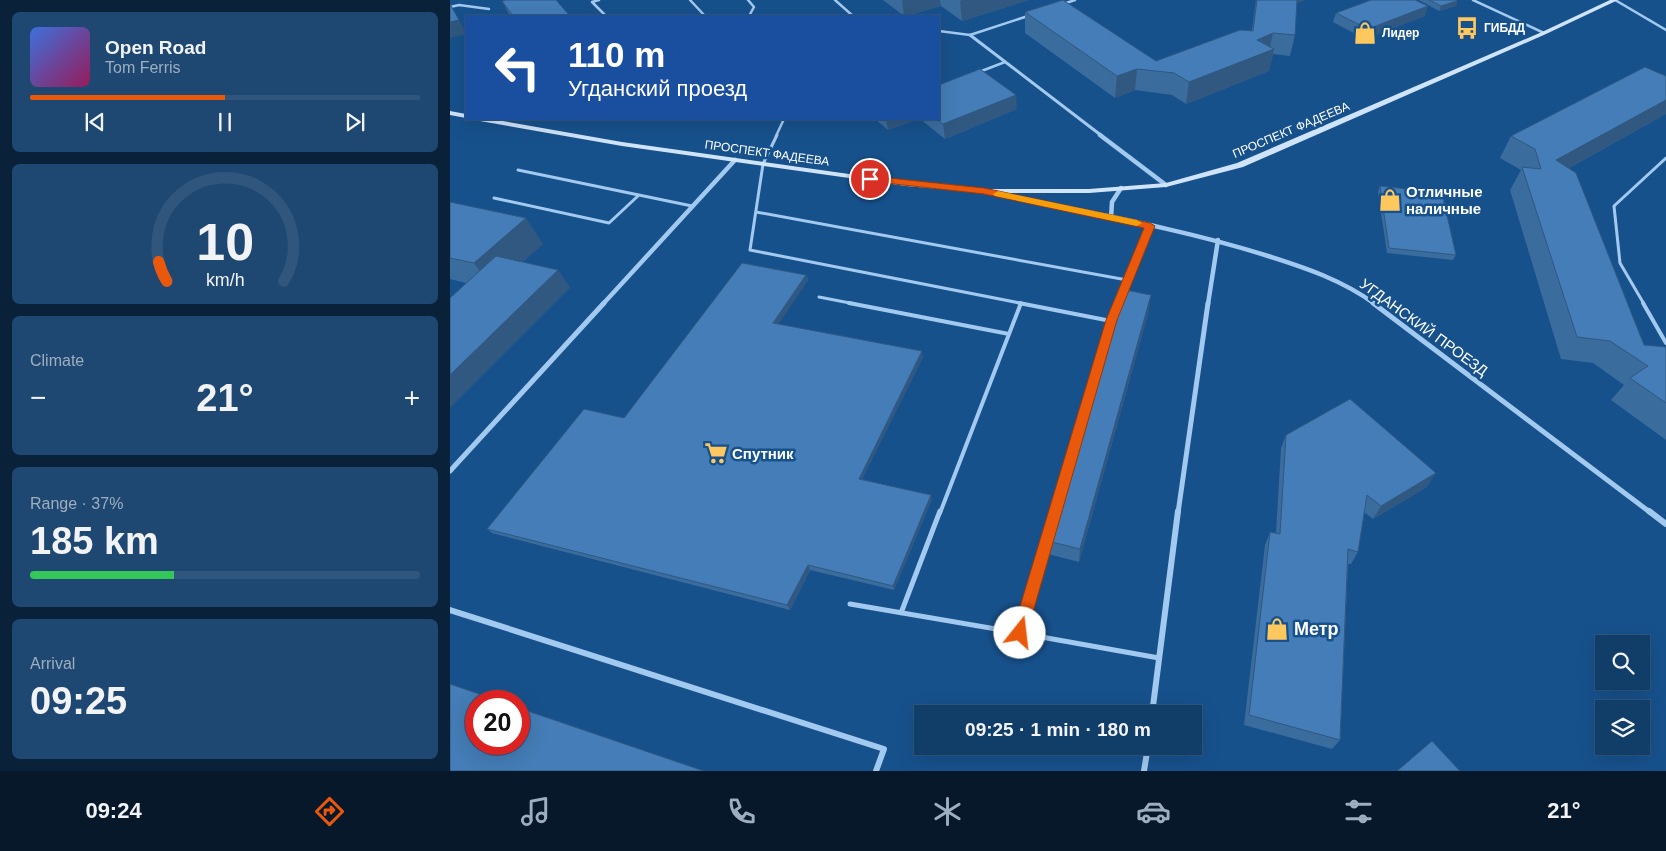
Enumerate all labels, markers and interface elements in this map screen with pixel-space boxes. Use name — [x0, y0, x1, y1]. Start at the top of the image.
bus stop icon: ГИБДД — [1454, 15, 1480, 41]
shop icon: Лидер — [1352, 20, 1378, 46]
place label: ГИБДД — [1484, 21, 1526, 35]
place label: Лидер — [1382, 26, 1419, 40]
icon: left — [485, 35, 550, 100]
text: 110 m — [568, 35, 665, 74]
text: Open Road — [105, 37, 206, 58]
text: Tom Ferris — [105, 59, 181, 76]
text: Угданский проезд — [568, 76, 747, 101]
street label: ПРОСПЕКТ ФАДЕЕВА — [1230, 99, 1352, 161]
icon: previous — [81, 108, 109, 136]
icon: pause — [211, 108, 239, 136]
icon: next — [341, 108, 369, 136]
street label: ПРОСПЕКТ ФАДЕЕВА — [704, 137, 830, 169]
pin — [849, 158, 891, 200]
icon: arrive — [856, 165, 884, 193]
place label: Отличные наличные — [1406, 183, 1483, 217]
shop icon: Отличные наличные — [1377, 187, 1403, 213]
text: 10 — [196, 213, 254, 271]
text: km/h — [206, 270, 244, 290]
street label: УГДАНСКИЙ ПРОЕЗД — [1357, 275, 1491, 379]
text: Climate — [30, 352, 84, 369]
text: 21° — [196, 377, 254, 419]
text: − — [30, 382, 46, 413]
text: + — [404, 382, 420, 413]
supermarket icon: Спутник — [703, 440, 729, 466]
place label: Спутник — [732, 445, 794, 462]
text: Range · 37% — [30, 495, 123, 512]
text: 185 km — [30, 520, 159, 562]
position arrow — [993, 606, 1045, 658]
shop icon: Метр — [1264, 616, 1290, 642]
place label: Метр — [1294, 619, 1339, 639]
map controls — [1595, 635, 1650, 755]
button: search — [1595, 635, 1650, 690]
text: Arrival — [30, 655, 75, 672]
text: 09:25 — [30, 680, 127, 722]
speed limit sign: 20 — [465, 690, 530, 755]
button: layers — [1595, 700, 1650, 755]
text: 09:25 · 1 min · 180 m — [965, 719, 1151, 740]
icon: directions — [312, 794, 347, 829]
icon: music — [518, 794, 553, 829]
icon: phone — [724, 794, 759, 829]
icon: climate — [930, 794, 965, 829]
icon: car — [1136, 794, 1171, 829]
icon: filters — [1341, 794, 1376, 829]
text: 09:24 — [85, 798, 142, 823]
text: 21° — [1547, 798, 1581, 823]

